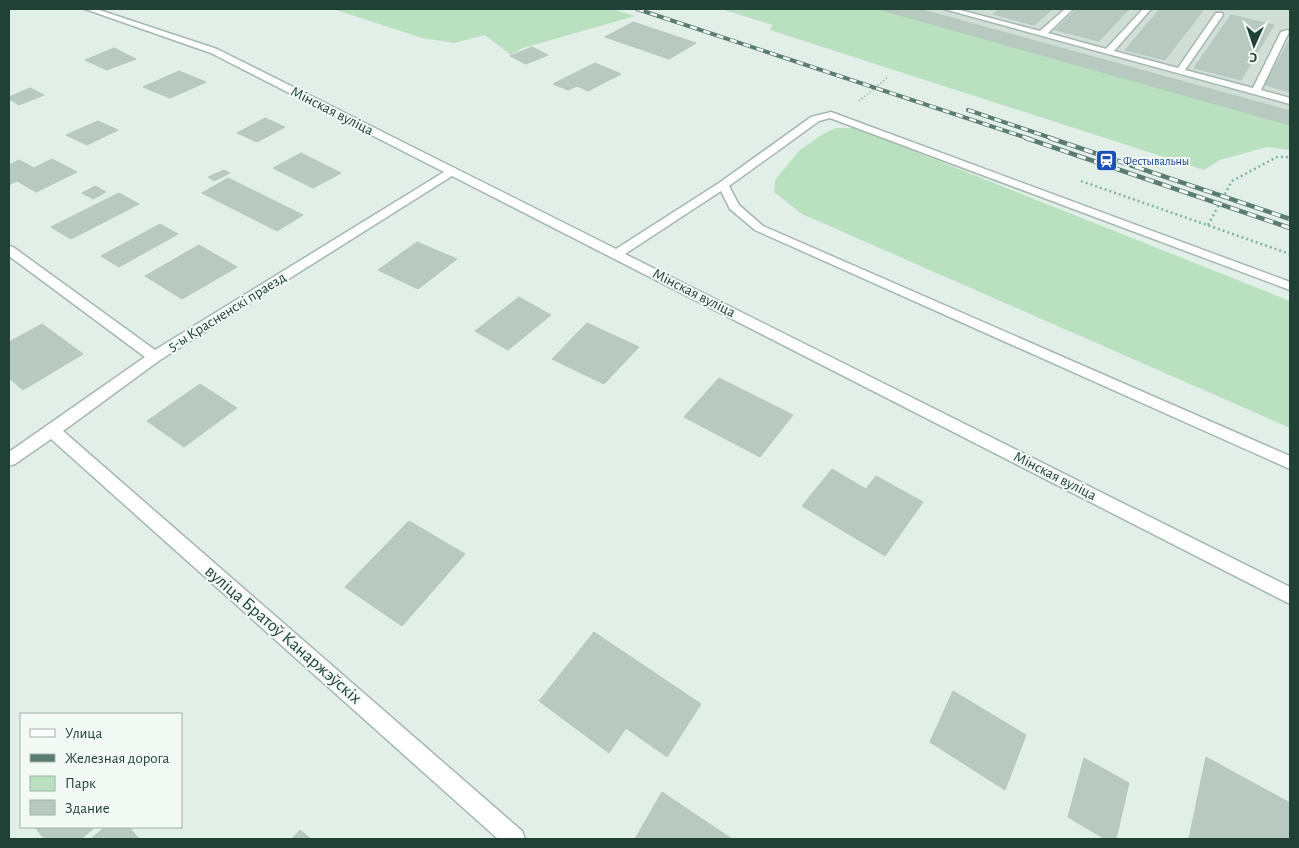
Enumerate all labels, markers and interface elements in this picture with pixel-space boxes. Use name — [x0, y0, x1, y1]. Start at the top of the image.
north arrow — [1229, 20, 1279, 70]
text: С — [1249, 50, 1258, 64]
street label: Мінская вуліца — [288, 84, 376, 138]
station icon: Фестывальны — [1095, 149, 1119, 173]
place label: Фестывальны — [1123, 155, 1189, 167]
street label: Мінская вуліца — [650, 266, 738, 320]
street label: 5-ы Красненскі праезд — [165, 270, 289, 354]
street label: Мінская вуліца — [1011, 449, 1099, 503]
street label: вуліца Братоў Канаржэўскіх — [201, 562, 365, 708]
legend — [20, 713, 182, 828]
text: Улица — [65, 726, 102, 741]
text: Железная дорога — [65, 751, 170, 766]
text: Парк — [65, 776, 96, 791]
text: Здание — [65, 801, 110, 816]

